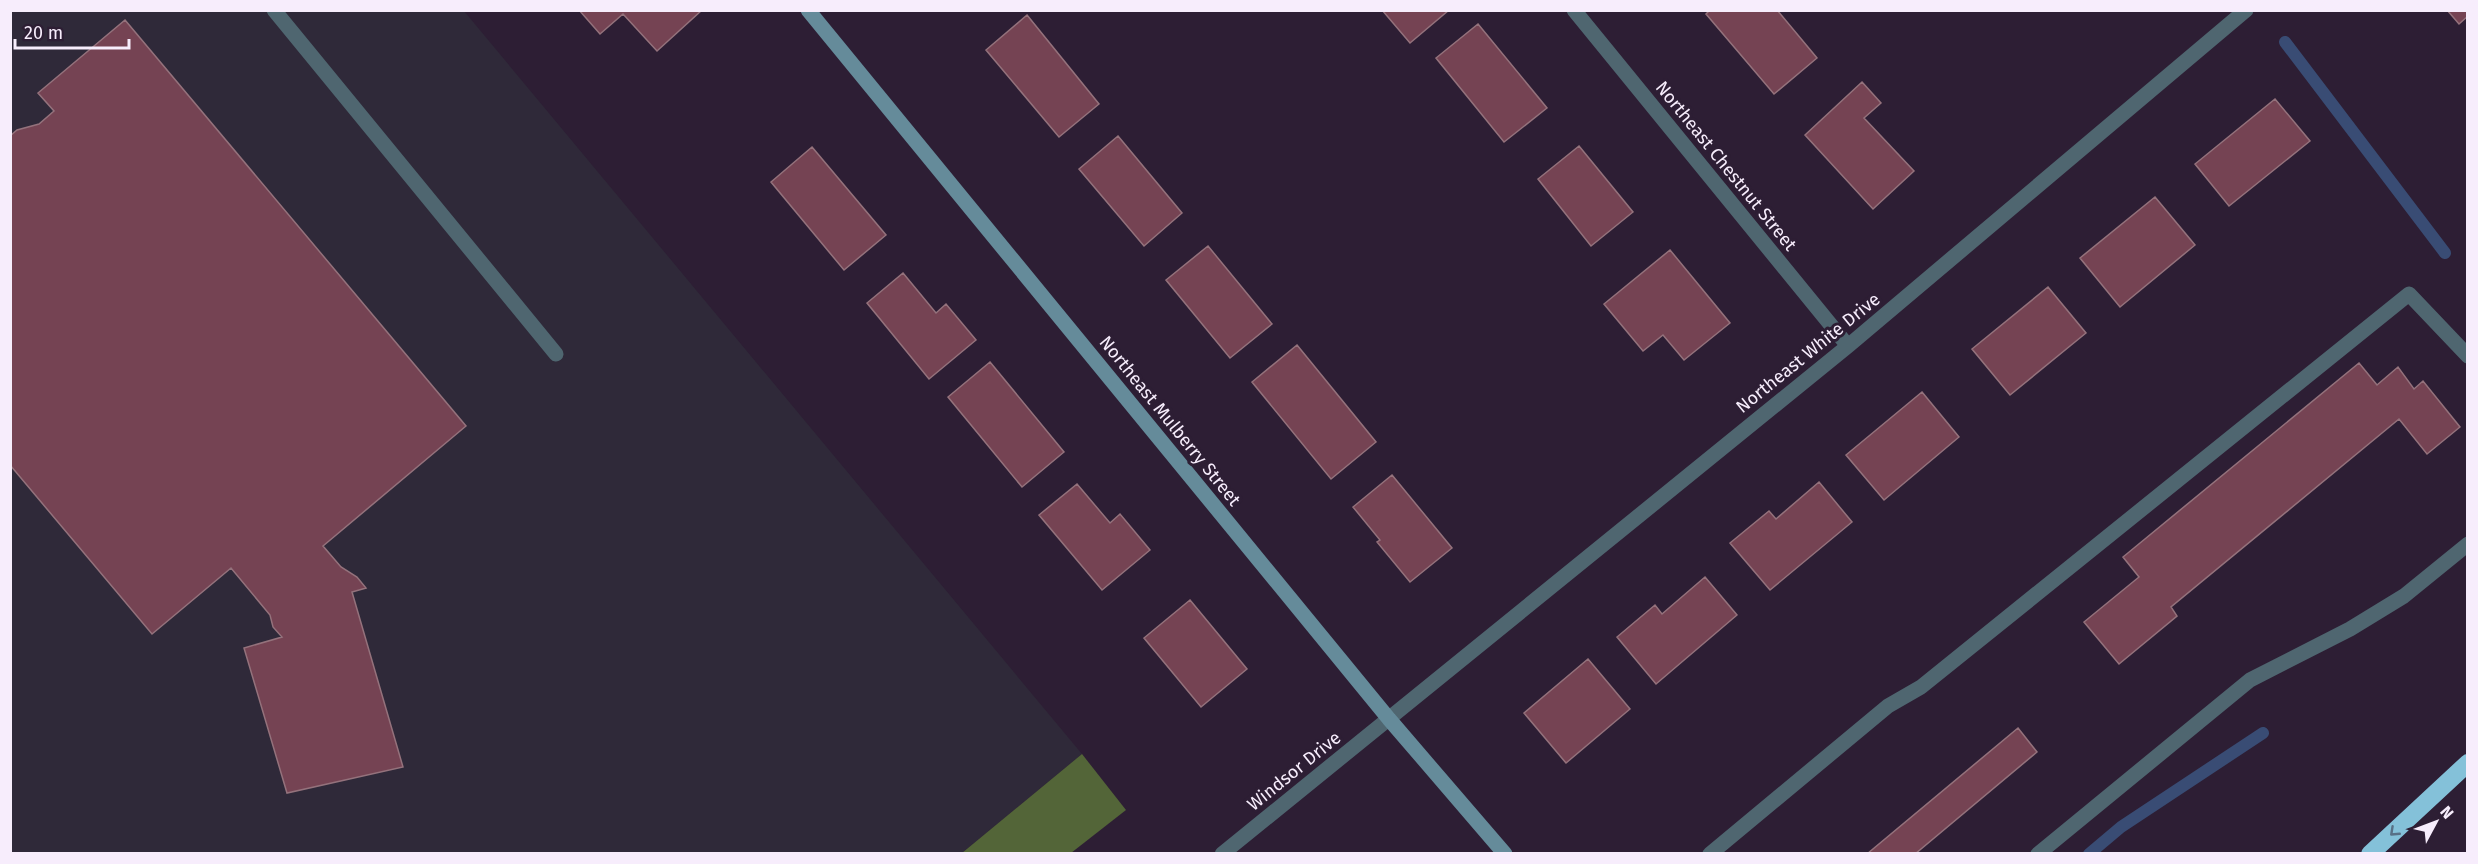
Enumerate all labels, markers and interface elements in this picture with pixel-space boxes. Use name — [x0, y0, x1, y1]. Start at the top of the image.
scale bar — [15, 12, 129, 50]
text: 20 m — [24, 22, 63, 44]
street label: Northeast Chestnut Street — [1651, 77, 1802, 256]
street label: Northeast White Drive — [1731, 288, 1885, 418]
street label: Northeast Mulberry Street — [1095, 332, 1246, 511]
street label: Windsor Drive — [1243, 727, 1345, 815]
north arrow — [2406, 792, 2466, 852]
text: N — [2436, 802, 2458, 823]
one-way arrow — [2390, 825, 2401, 836]

